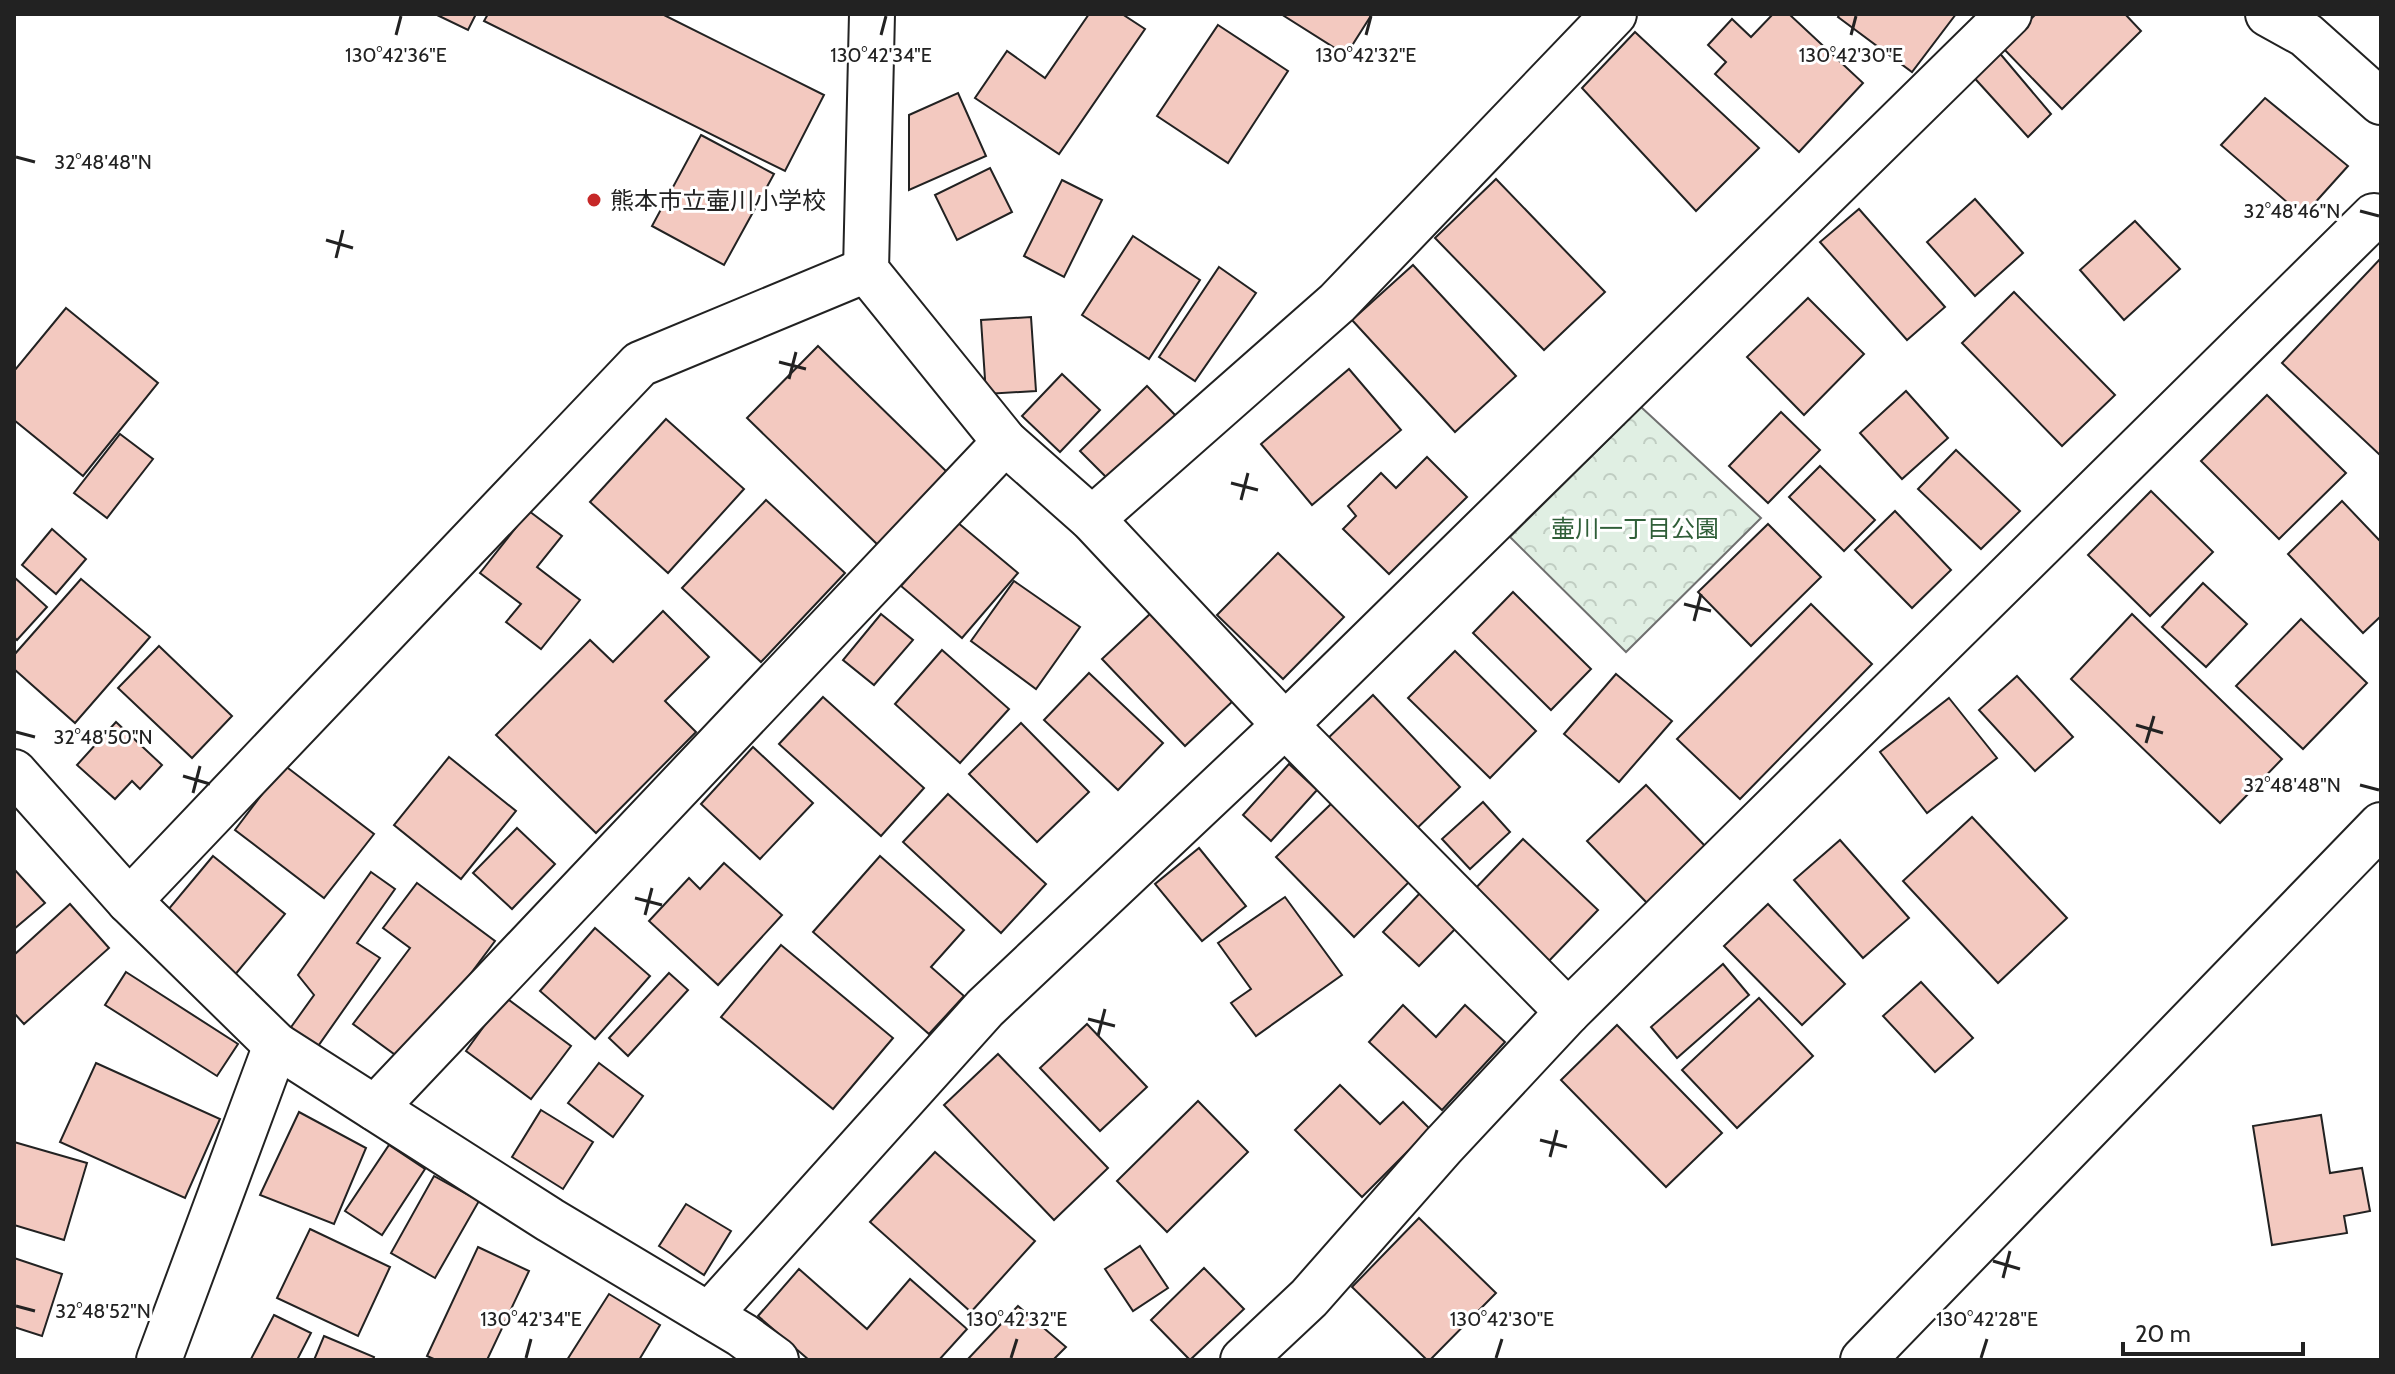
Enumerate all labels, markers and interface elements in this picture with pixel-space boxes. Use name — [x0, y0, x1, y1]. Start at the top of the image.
text: 130°42'36"E — [345, 43, 447, 67]
text: 130°42'34"E — [830, 43, 932, 67]
text: 130°42'32"E — [1316, 43, 1416, 67]
text: 130°42'30"E — [1799, 43, 1903, 67]
text: 32°48'48"N — [54, 150, 152, 174]
place label: 熊本市立壷川小学校 — [610, 186, 826, 215]
marker: 熊本市立壷川小学校 — [585, 191, 603, 209]
text: 32°48'46"N — [2244, 199, 2340, 223]
park label: 壷川一丁目公園 — [1551, 514, 1719, 543]
text: 32°48'50"N — [54, 725, 153, 749]
text: 32°48'48"N — [2243, 773, 2341, 797]
text: 32°48'52"N — [55, 1299, 151, 1323]
scale bar — [2123, 1306, 2303, 1356]
text: 130°42'34"E — [480, 1307, 582, 1331]
text: 130°42'32"E — [967, 1307, 1067, 1331]
text: 130°42'30"E — [1450, 1307, 1554, 1331]
text: 130°42'28"E — [1936, 1307, 2038, 1331]
text: 20 m — [2135, 1319, 2191, 1348]

